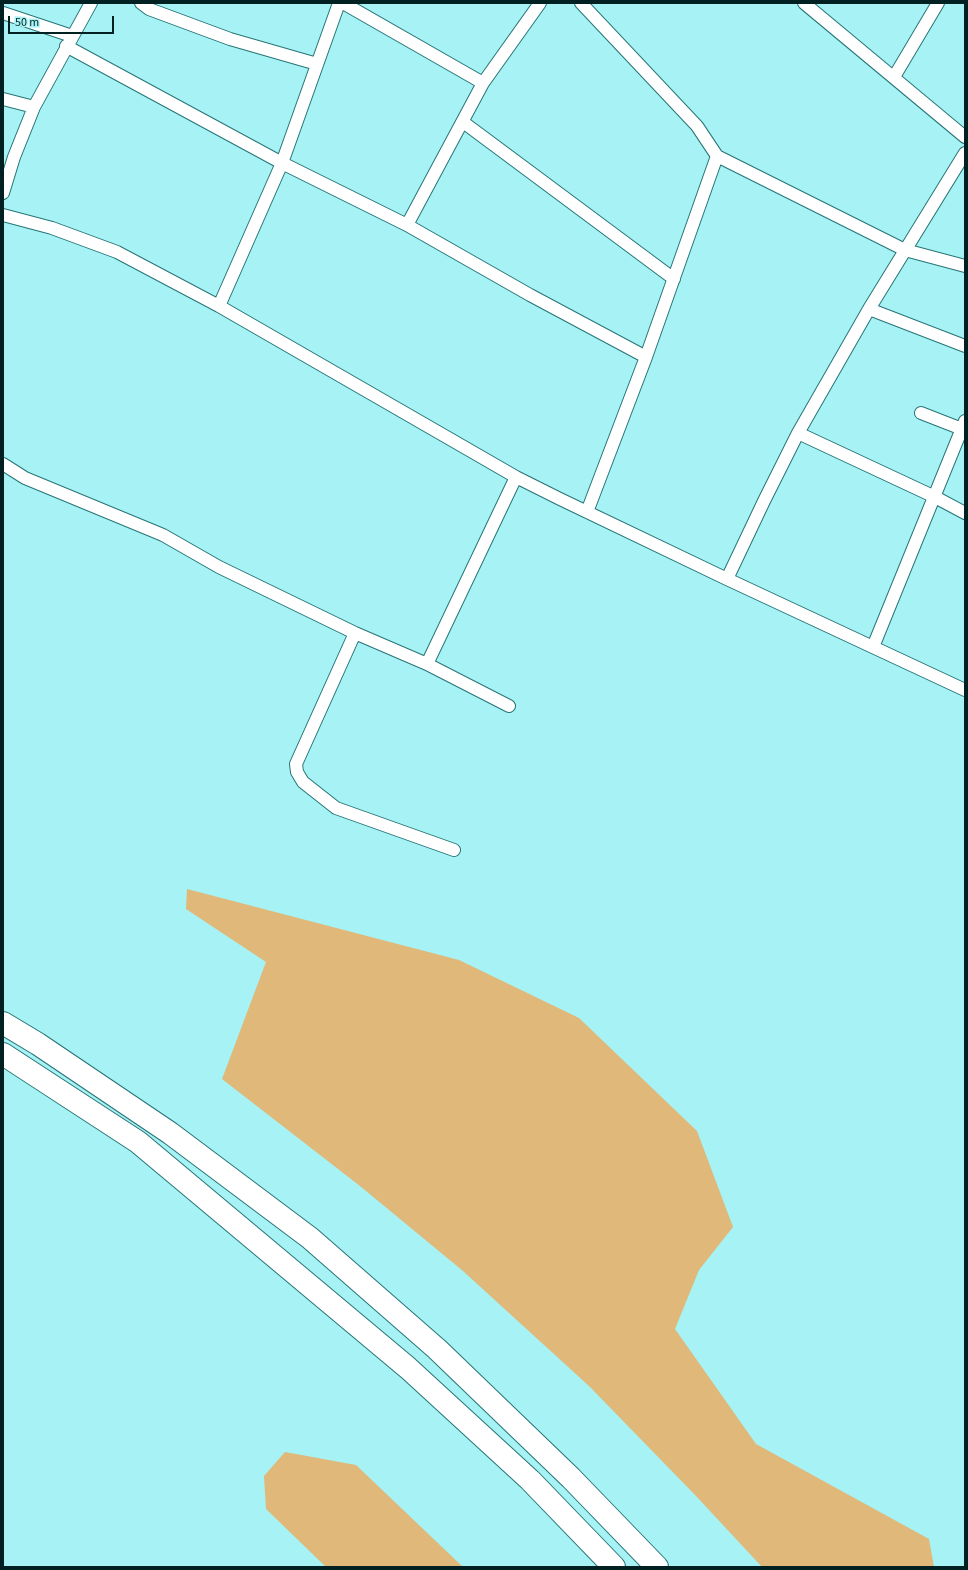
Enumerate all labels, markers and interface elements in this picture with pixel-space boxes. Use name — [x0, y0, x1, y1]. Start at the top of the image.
scale bar — [10, 8, 116, 34]
text: 50 m — [15, 14, 39, 31]

